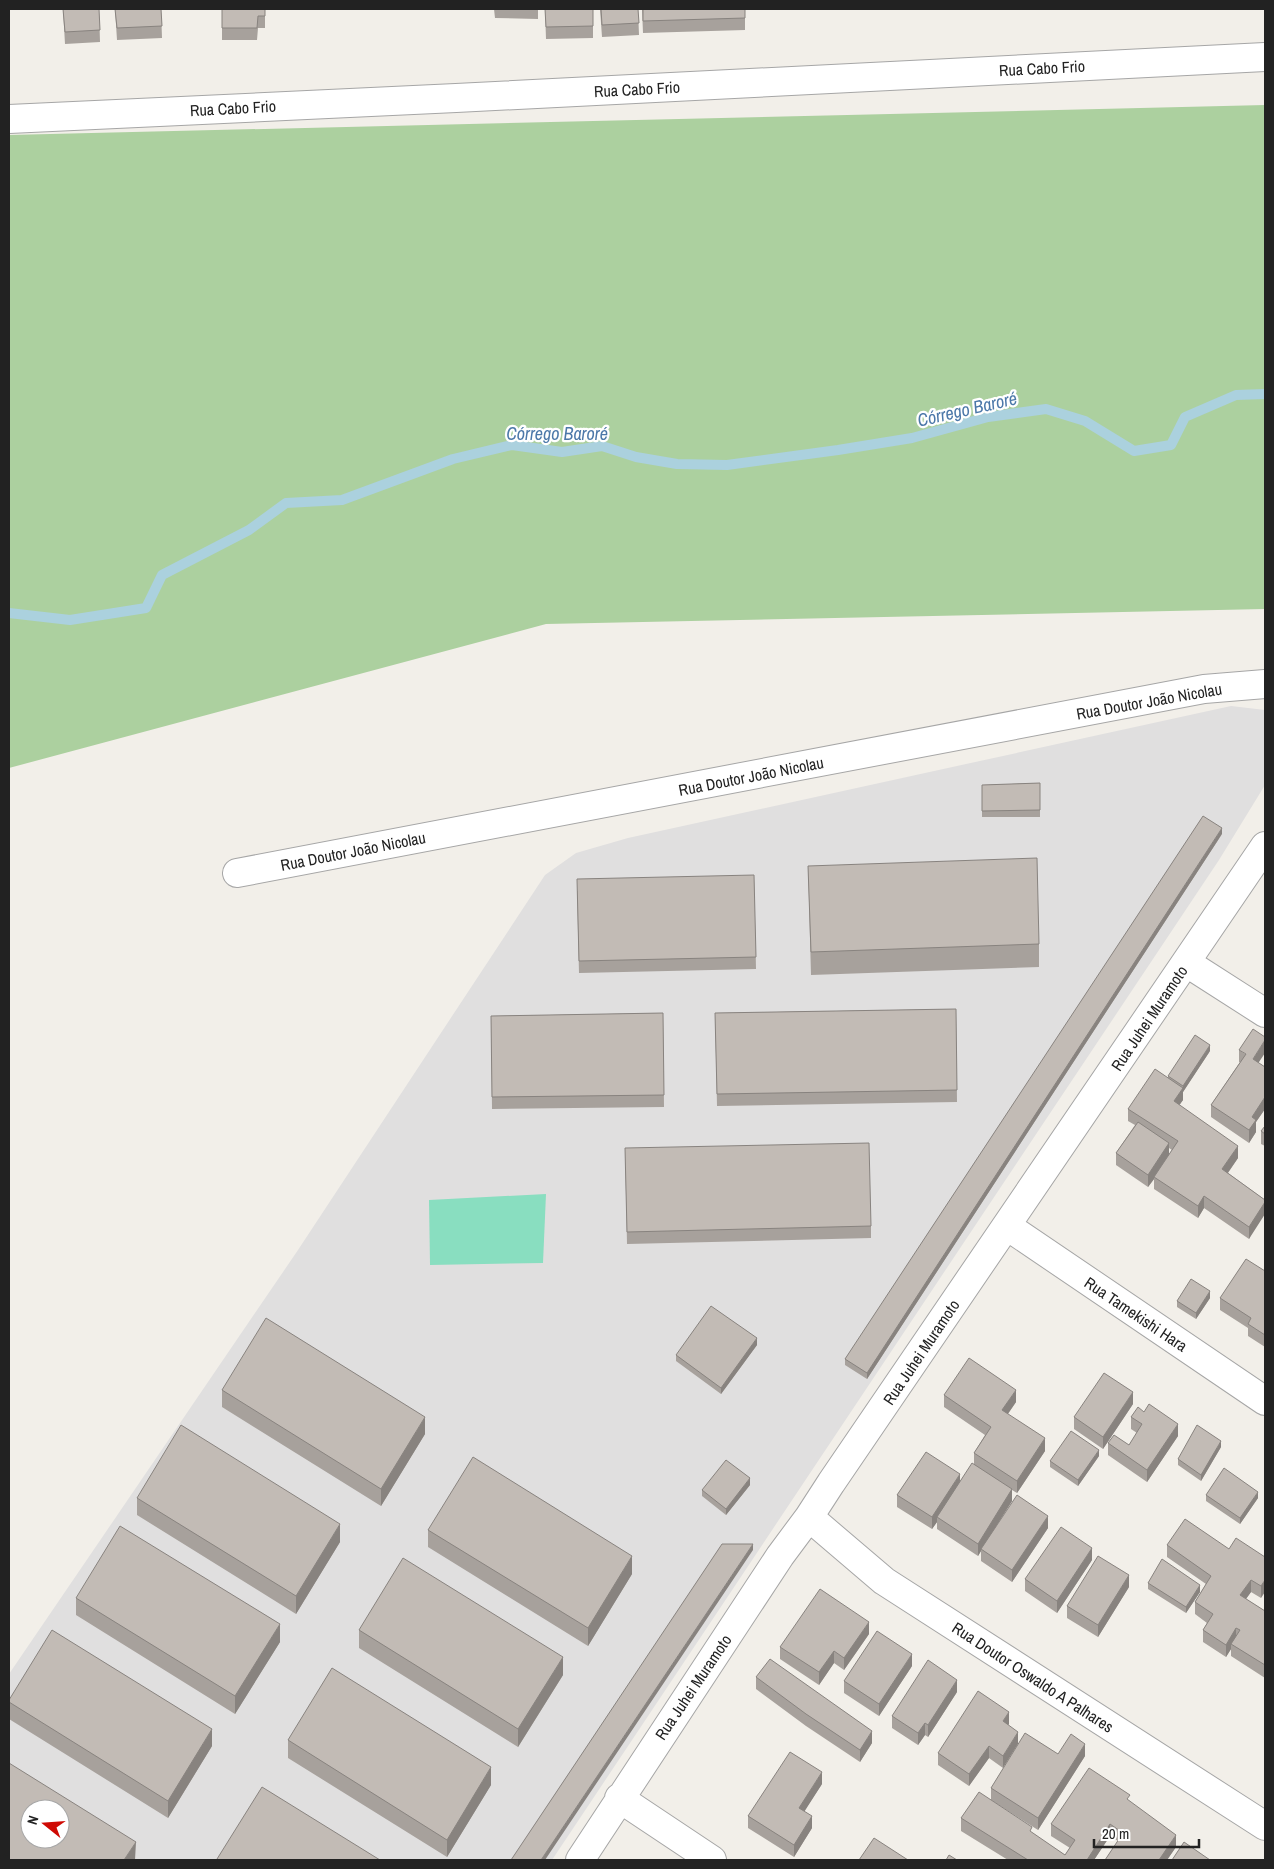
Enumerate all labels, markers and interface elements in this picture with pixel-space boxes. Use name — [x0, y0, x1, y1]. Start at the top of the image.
street label: Rua Cabo Frio — [998, 55, 1086, 81]
street label: Rua Cabo Frio — [593, 76, 681, 102]
street label: Rua Cabo Frio — [189, 95, 277, 121]
water label: Córrego Baroré — [915, 385, 1019, 433]
water label: Córrego Baroré — [506, 421, 608, 446]
street label: Rua Doutor João Nicolau — [1075, 677, 1223, 725]
street label: Rua Doutor João Nicolau — [677, 751, 825, 801]
street label: Rua Doutor João Nicolau — [279, 826, 427, 876]
street label: Rua Juhei Muramoto — [1106, 961, 1192, 1075]
street label: Rua Tamekishi Hara — [1080, 1271, 1192, 1357]
street label: Rua Juhei Muramoto — [878, 1295, 964, 1409]
street label: Rua Doutor Oswaldo A Palhares — [948, 1617, 1118, 1737]
street label: Rua Juhei Muramoto — [650, 1630, 736, 1744]
north arrow — [20, 1799, 70, 1849]
text: N — [23, 1814, 42, 1827]
scale bar — [1094, 1816, 1199, 1848]
text: 20 m — [1102, 1823, 1129, 1844]

